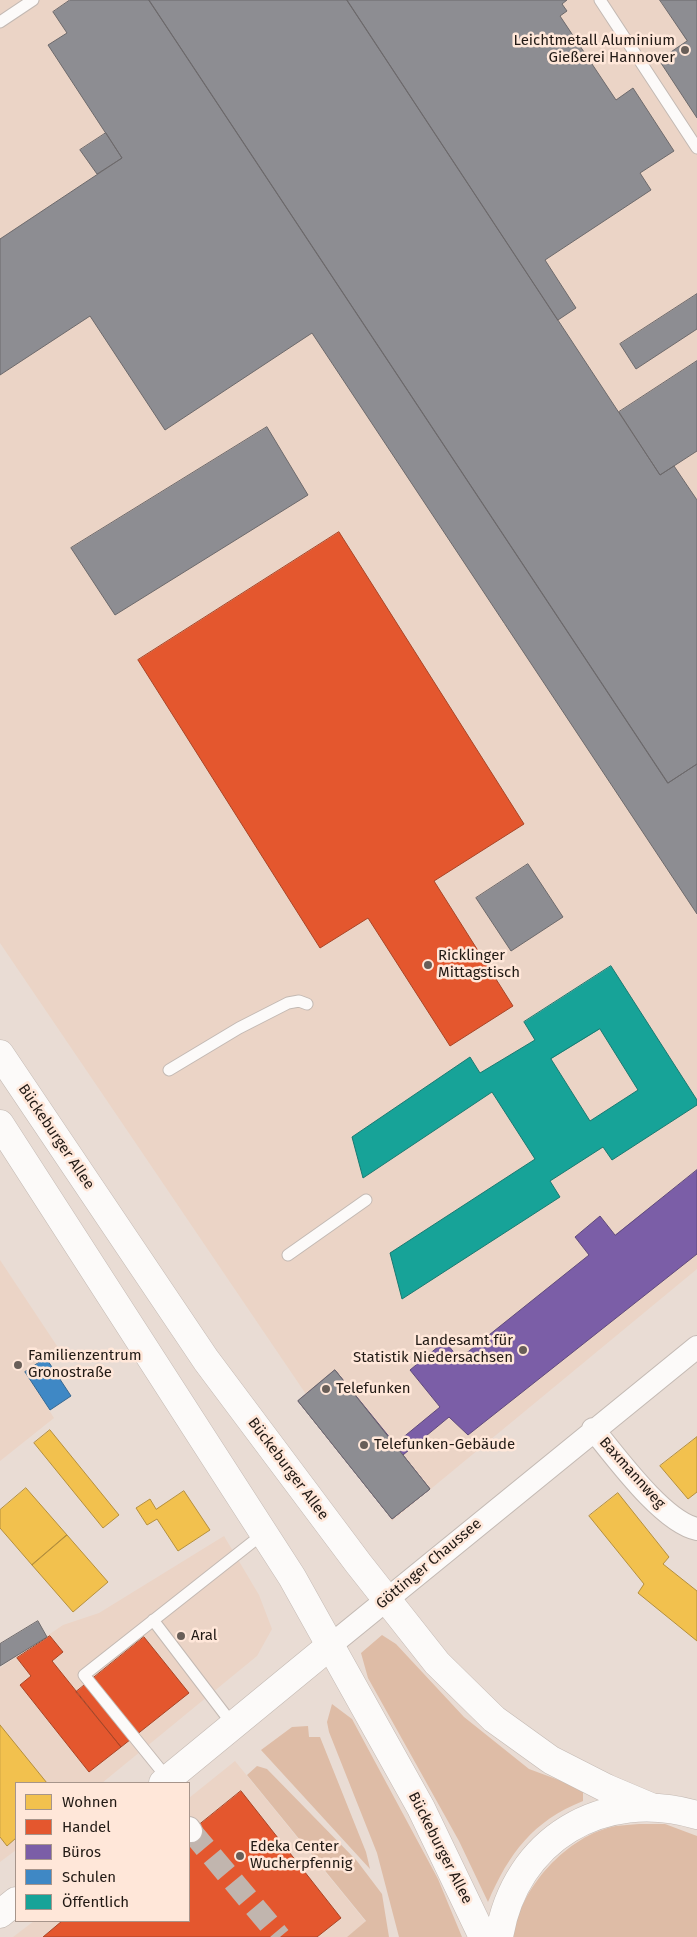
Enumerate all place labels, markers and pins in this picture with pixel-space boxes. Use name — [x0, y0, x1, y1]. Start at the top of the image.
place label: Leichtmetall Aluminium Gießerei Hannover — [514, 32, 675, 67]
marker: Leichtmetall Aluminium Gießerei Hannover — [679, 44, 691, 56]
place label: Ricklinger Mittagstisch — [438, 947, 520, 982]
marker: Ricklinger Mittagstisch — [422, 959, 434, 971]
place label: Landesamt für Statistik Niedersachsen — [353, 1332, 513, 1367]
marker: Landesamt für Statistik Niedersachsen — [517, 1344, 529, 1356]
place label: Familienzentrum Gronostraße — [28, 1347, 142, 1382]
marker: Familienzentrum Gronostraße — [12, 1359, 24, 1371]
place label: Telefunken — [336, 1380, 411, 1398]
marker: Telefunken — [320, 1383, 332, 1395]
place label: Telefunken-Gebäude — [374, 1436, 515, 1454]
marker: Telefunken-Gebäude — [358, 1439, 370, 1451]
place label: Aral — [191, 1627, 217, 1645]
marker: Aral — [175, 1630, 187, 1642]
place label: Edeka Center Wucherpfennig — [250, 1838, 352, 1873]
marker: Edeka Center Wucherpfennig — [234, 1850, 246, 1862]

